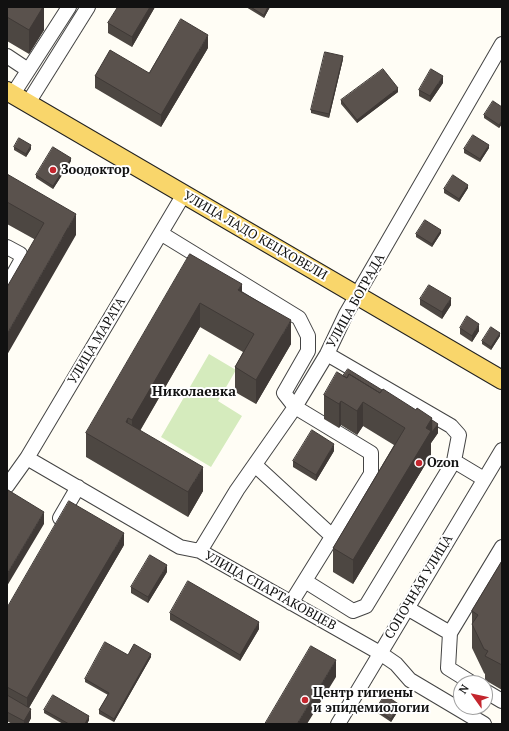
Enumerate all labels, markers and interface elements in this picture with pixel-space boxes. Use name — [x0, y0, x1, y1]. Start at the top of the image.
place label: Зоодоктор — [61, 162, 130, 178]
marker: Зоодоктор — [48, 165, 58, 175]
street label: УЛИЦА ЛАДО КЕЦХОВЕЛИ — [180, 188, 330, 284]
street label: УЛИЦА БОГРАДА — [324, 251, 388, 351]
street label: УЛИЦА МАРАТА — [65, 295, 129, 387]
district label: Николаевка — [152, 384, 236, 400]
place label: Ozon — [427, 455, 459, 471]
marker: Ozon — [414, 458, 424, 468]
street label: СОПОЧНАЯ УЛИЦА — [382, 532, 456, 642]
street label: УЛИЦА СПАРТАКОВЦЕВ — [201, 548, 339, 634]
north arrow — [453, 675, 493, 715]
text: N — [456, 682, 472, 696]
place label: Центр гигиены и эпидемиологии — [313, 685, 429, 716]
marker: Центр гигиены и эпидемиологии — [300, 695, 310, 705]

